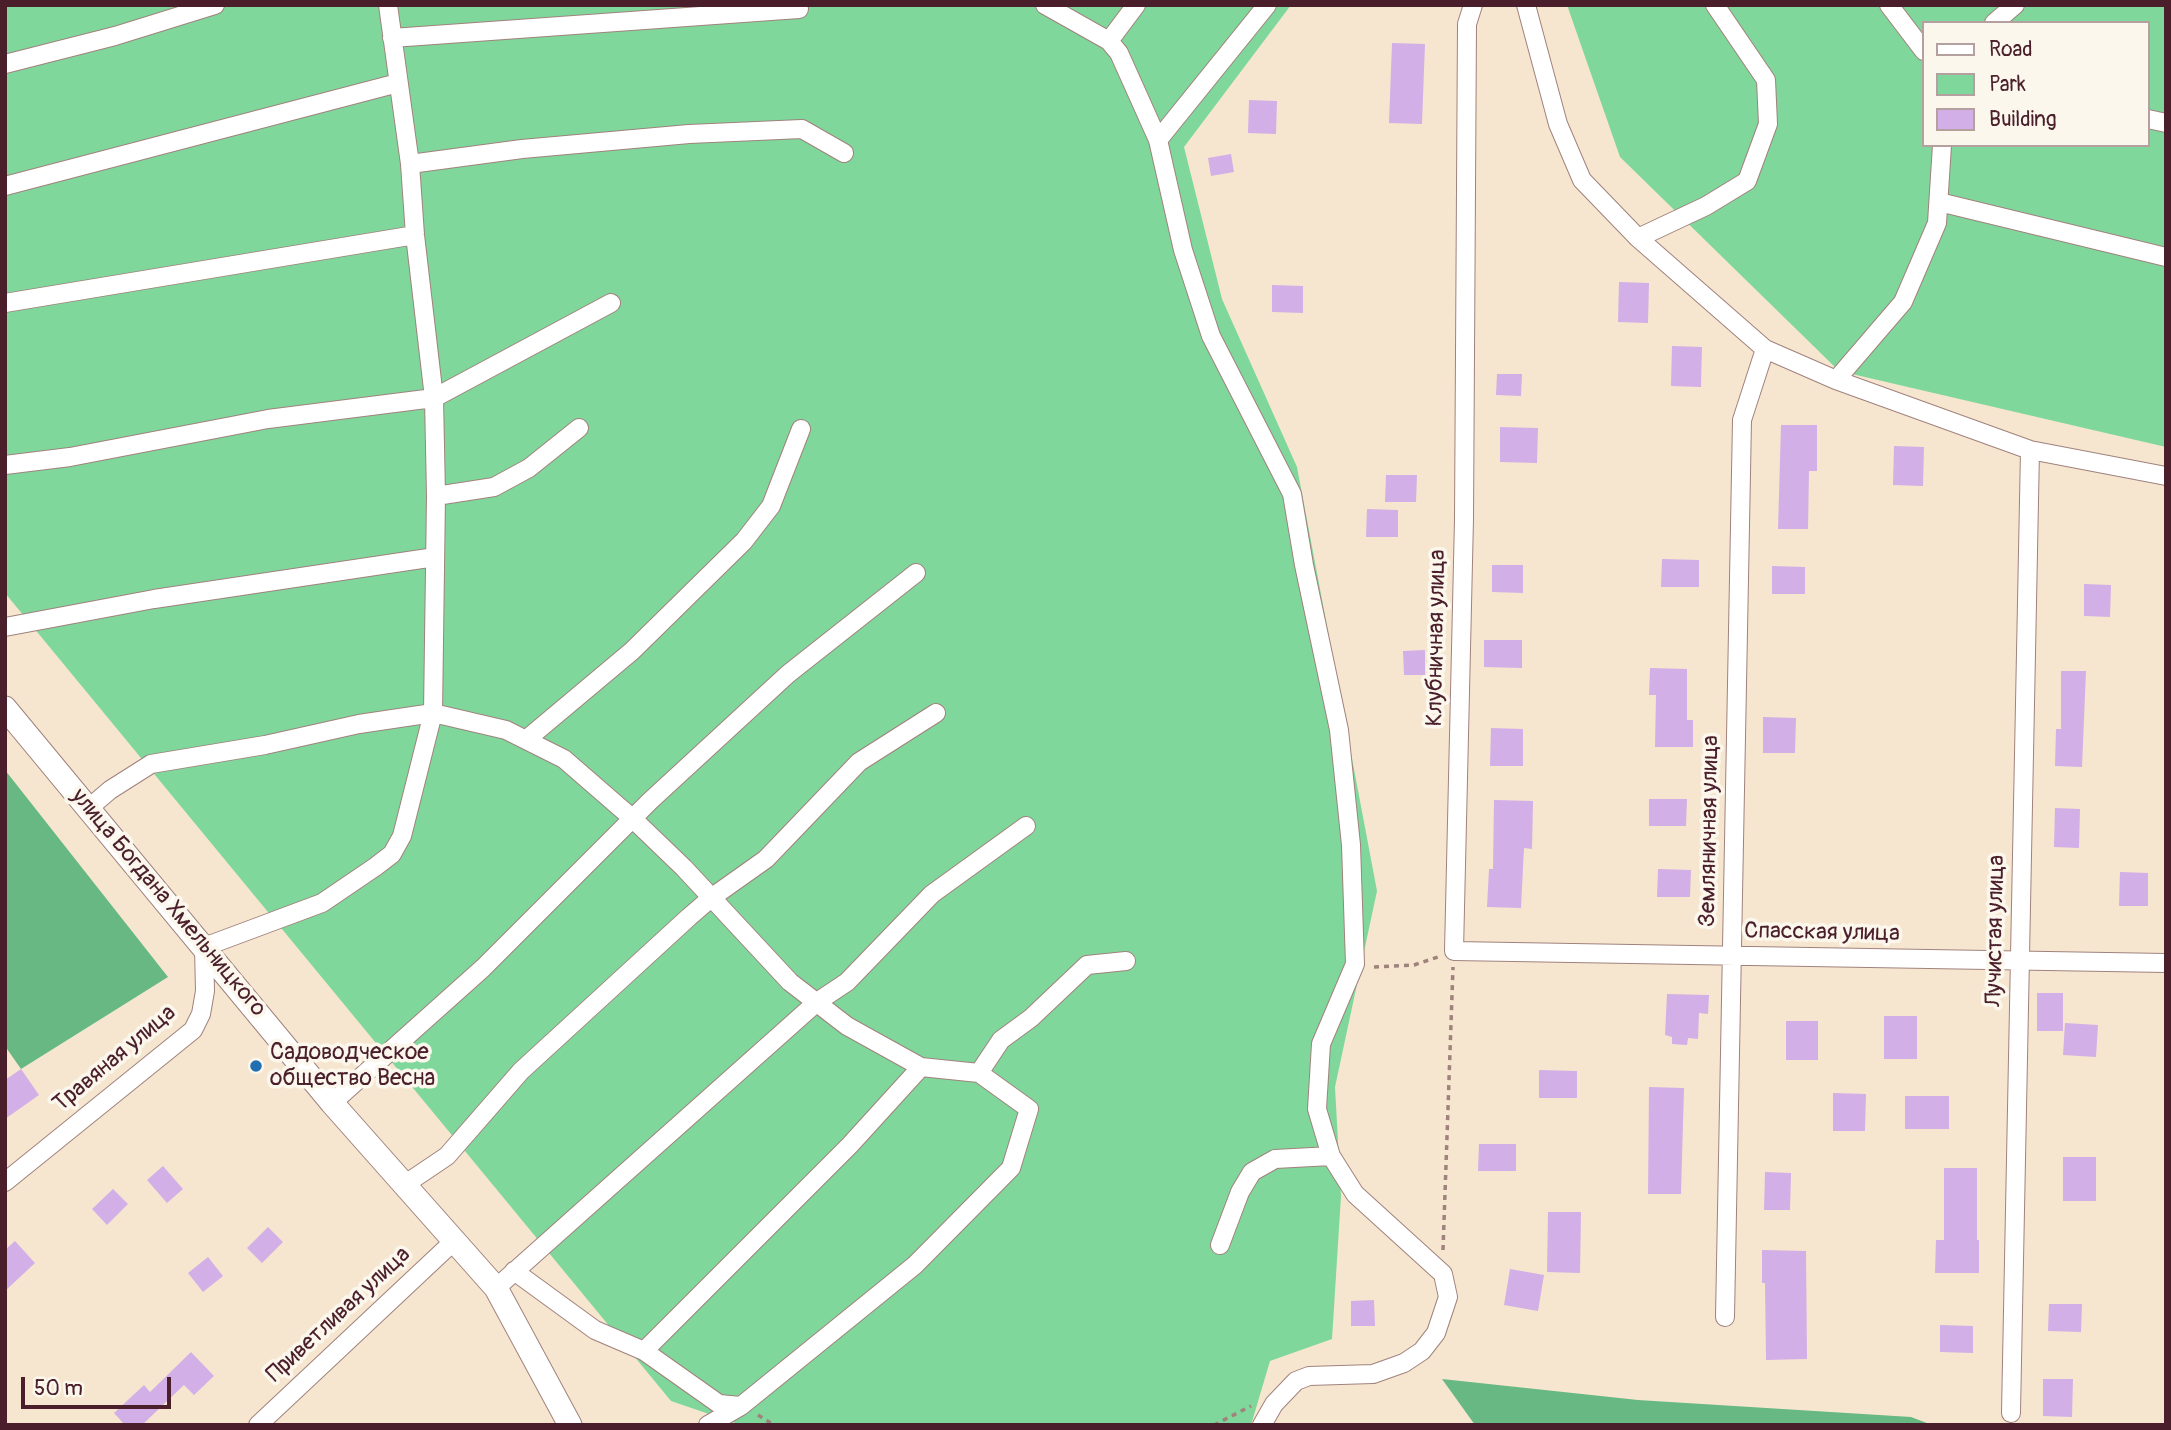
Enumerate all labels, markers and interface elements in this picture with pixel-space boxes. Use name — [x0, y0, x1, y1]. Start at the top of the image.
legend — [1923, 21, 2150, 147]
text: Road — [1989, 36, 2033, 63]
text: Park — [1989, 71, 2026, 98]
text: Building — [1989, 106, 2056, 133]
street label: Клубничная улица — [1422, 549, 1452, 727]
street label: Земляничная улица — [1695, 735, 1725, 927]
street label: улица Богдана Хмельницкого — [65, 783, 271, 1023]
street label: Лучистая улица — [1981, 855, 2011, 1007]
street label: Спасская улица — [1744, 918, 1900, 948]
street label: Травяная улица — [48, 1000, 182, 1118]
place label: Садоводческое общество Весна — [270, 1039, 435, 1093]
marker: Садоводческое общество Весна — [248, 1058, 264, 1074]
street label: Приветливая улица — [261, 1241, 417, 1389]
scale bar — [24, 1364, 175, 1408]
text: 50 m — [34, 1375, 83, 1402]

